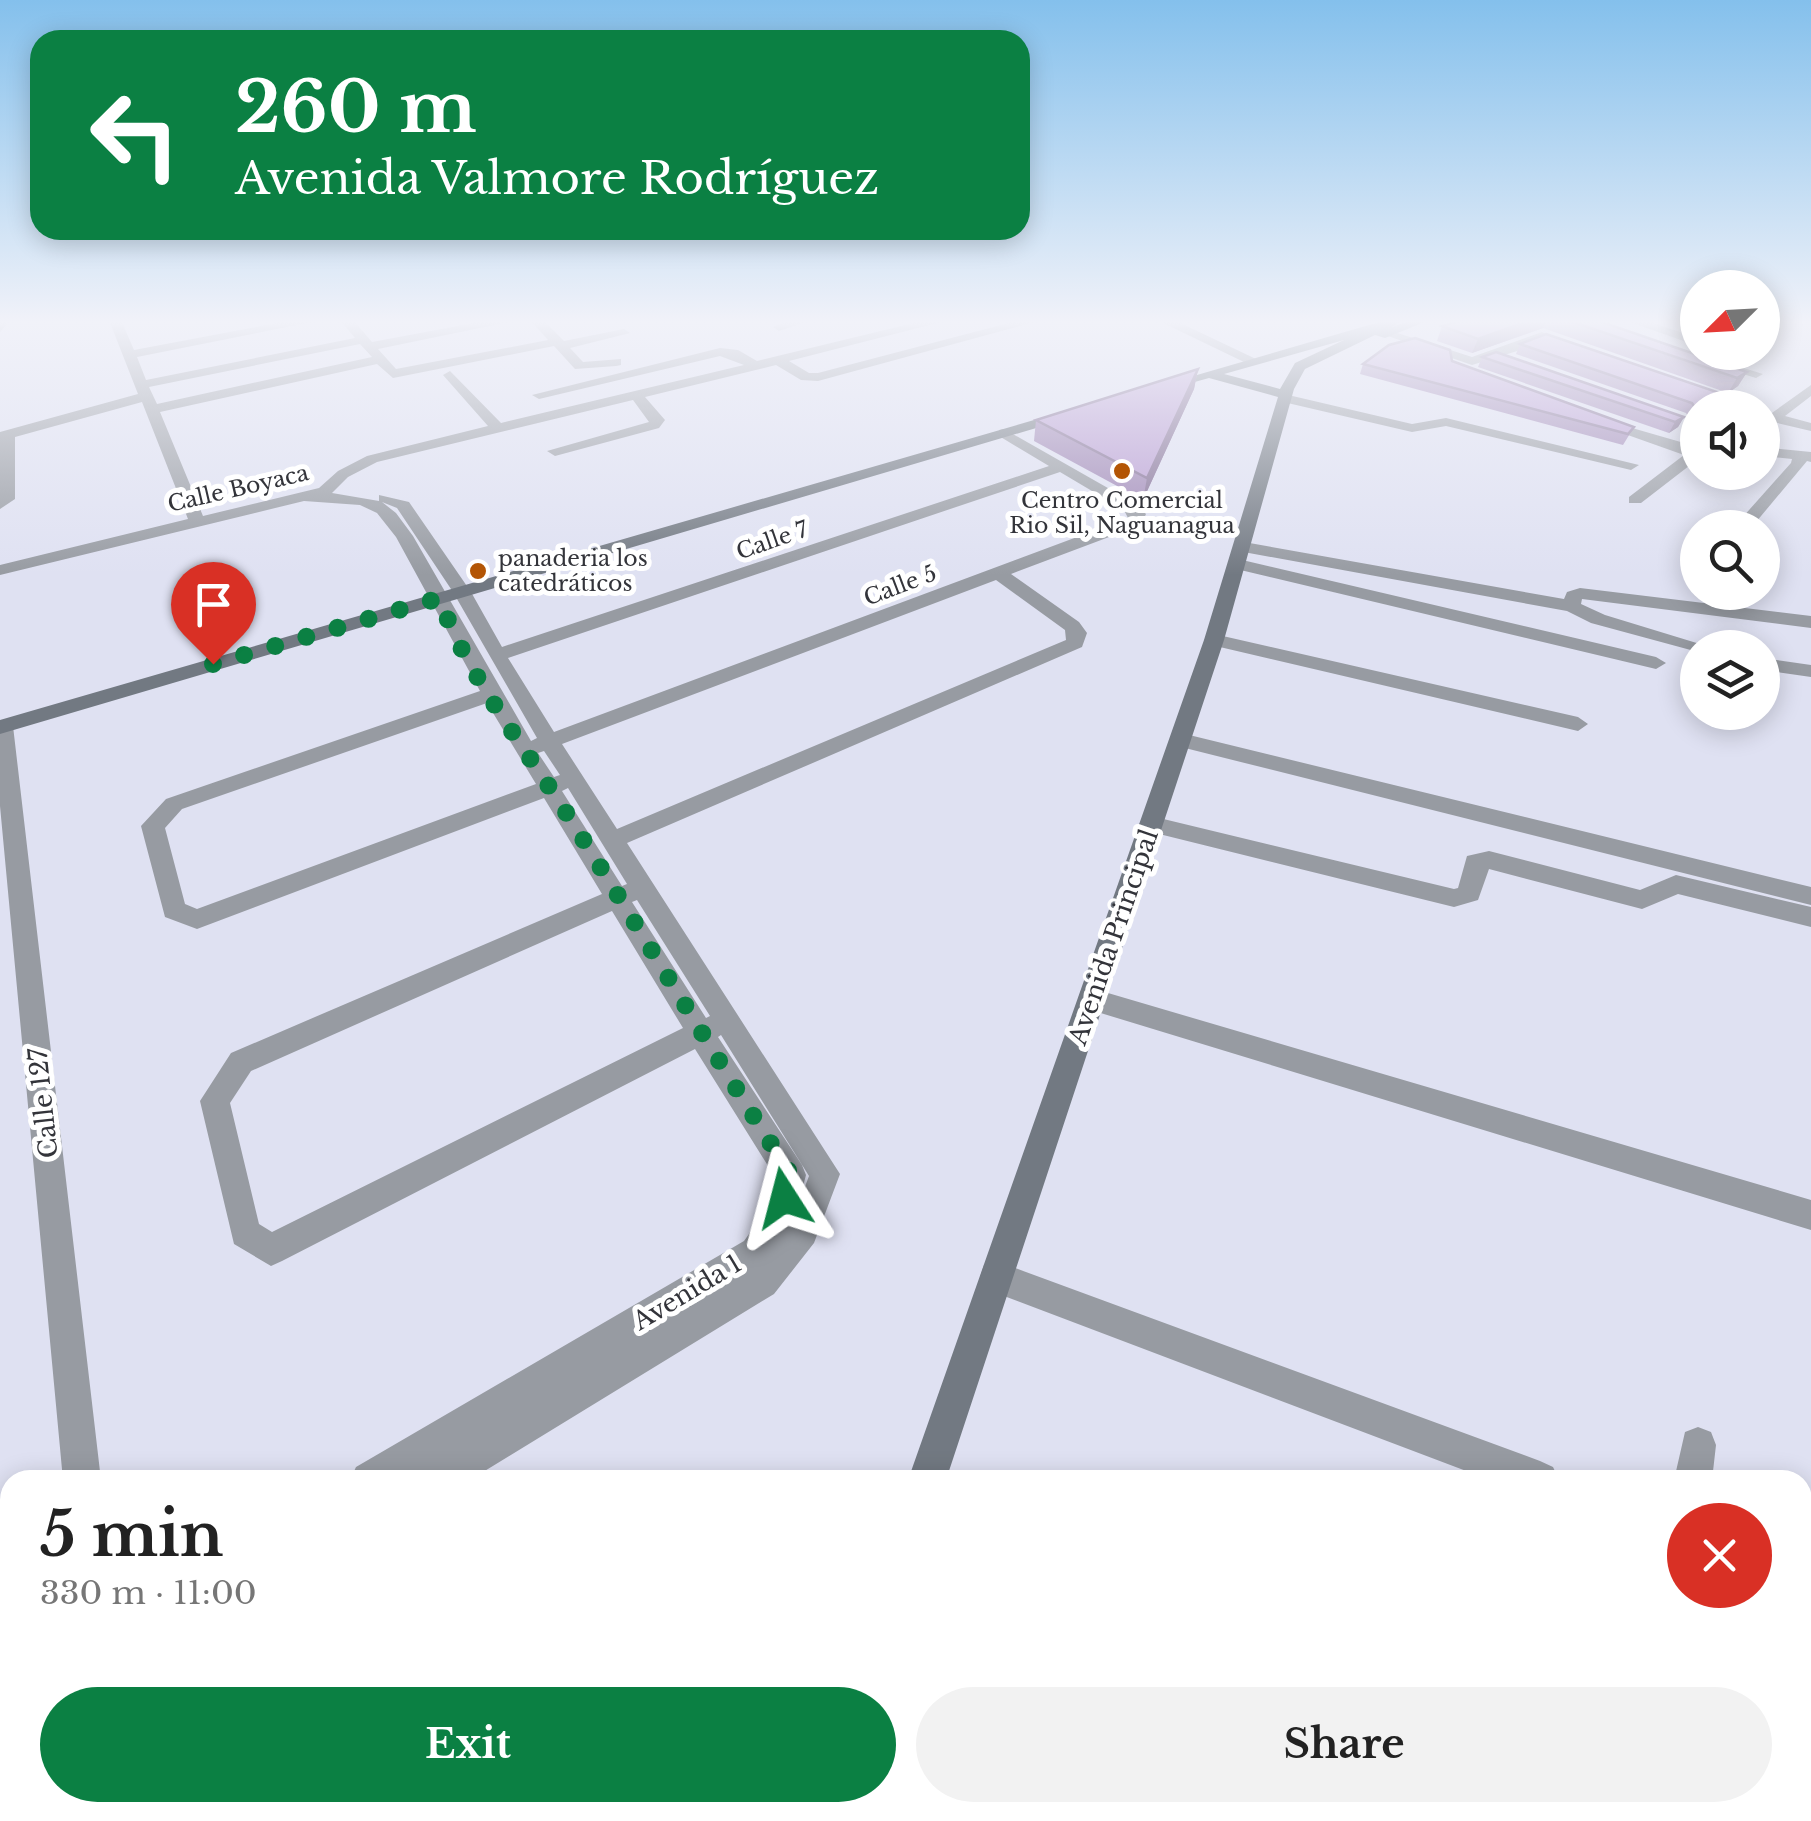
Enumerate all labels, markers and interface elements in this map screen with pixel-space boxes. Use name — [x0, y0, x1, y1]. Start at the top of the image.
text: 260 m — [235, 64, 477, 151]
icon: left — [70, 70, 200, 200]
text: Avenida Valmore Rodríguez — [235, 150, 879, 206]
north arrow — [1680, 270, 1780, 370]
map controls — [1680, 270, 1780, 730]
button: sound — [1680, 390, 1780, 490]
street label: Calle Boyaca — [165, 459, 312, 518]
marker: Centro Comercial Rio Sil, Naguanagua — [1111, 460, 1133, 482]
place label: Centro Comercial Rio Sil, Naguanagua — [1009, 487, 1236, 539]
button: search — [1680, 510, 1780, 610]
street label: Calle 7 — [733, 515, 812, 565]
place label: panaderia los catedráticos — [498, 545, 648, 597]
street label: Calle 5 — [860, 559, 940, 612]
marker: panaderia los catedráticos — [467, 560, 489, 582]
pin — [171, 562, 256, 665]
icon: arrive — [186, 577, 241, 632]
button: layers — [1680, 630, 1780, 730]
street label: Avenida Principal — [1062, 825, 1165, 1050]
street label: Calle 127 — [22, 1046, 65, 1160]
position arrow — [732, 1146, 836, 1250]
street label: Avenida 1 — [626, 1248, 747, 1338]
text: 5 min — [40, 1498, 223, 1572]
button: close — [1667, 1503, 1772, 1608]
text: 330 m · 11:00 — [40, 1573, 257, 1613]
button: Exit — [40, 1687, 896, 1802]
button: Share — [916, 1687, 1772, 1802]

